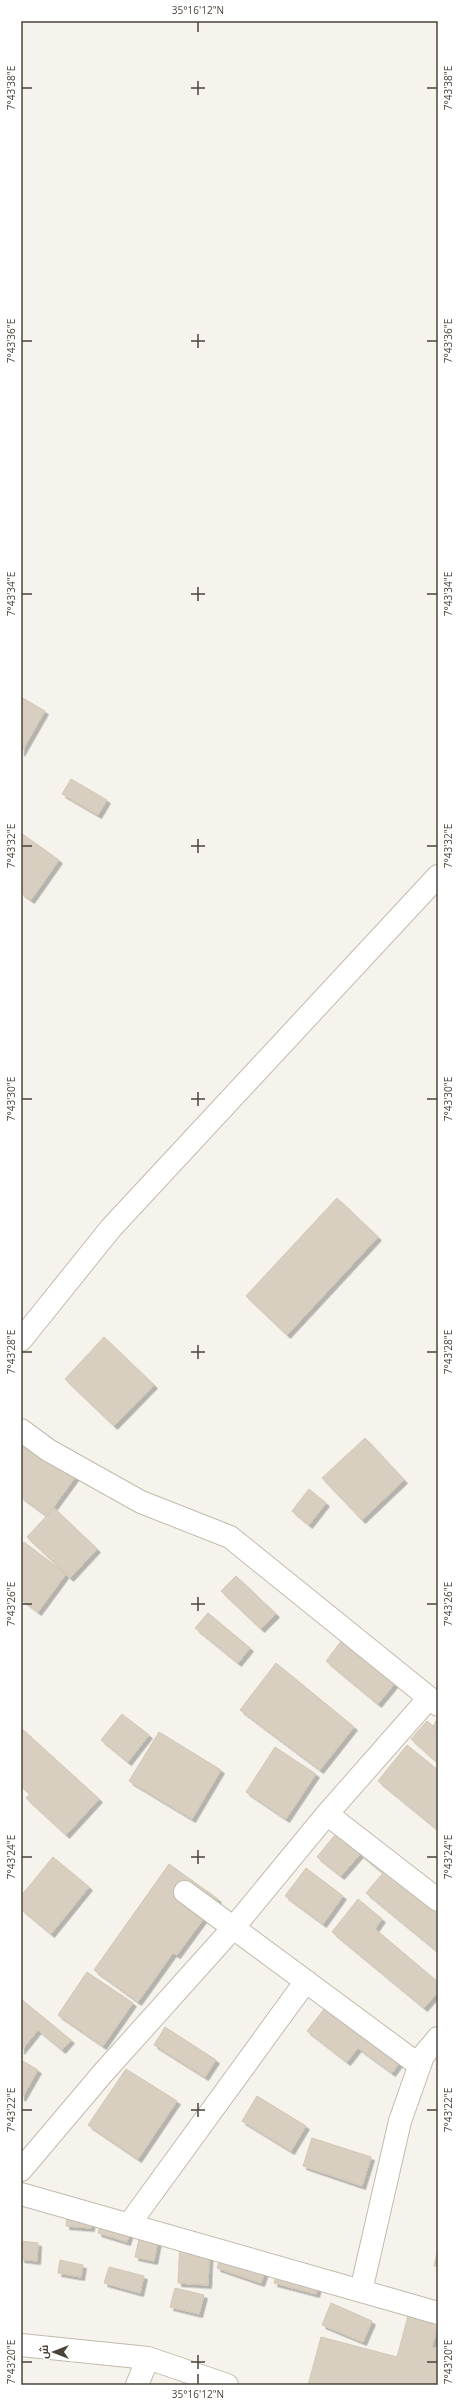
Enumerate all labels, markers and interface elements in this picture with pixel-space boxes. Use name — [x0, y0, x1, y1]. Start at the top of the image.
text: 35°16'12"N — [172, 3, 224, 17]
text: 7°43'38"E — [4, 66, 18, 110]
text: 7°43'38"E — [441, 66, 455, 110]
text: 7°43'36"E — [4, 319, 18, 363]
text: 7°43'36"E — [441, 319, 455, 363]
text: 7°43'34"E — [4, 572, 18, 616]
text: 7°43'34"E — [441, 572, 455, 616]
text: 7°43'32"E — [4, 824, 18, 868]
text: 7°43'32"E — [441, 824, 455, 868]
text: 7°43'30"E — [4, 1077, 18, 1121]
text: 7°43'30"E — [441, 1077, 455, 1121]
text: 7°43'28"E — [4, 1330, 18, 1374]
text: 7°43'28"E — [441, 1330, 455, 1374]
text: 7°43'26"E — [4, 1582, 18, 1626]
text: 7°43'26"E — [441, 1582, 455, 1626]
text: 7°43'24"E — [4, 1835, 18, 1879]
text: 7°43'24"E — [441, 1835, 455, 1879]
text: 7°43'22"E — [4, 2088, 18, 2132]
text: 7°43'22"E — [441, 2088, 455, 2132]
north arrow — [34, 2332, 74, 2372]
text: 7°43'20"E — [4, 2340, 18, 2384]
text: 7°43'20"E — [441, 2340, 455, 2384]
text: ش — [36, 2345, 51, 2359]
text: 35°16'12"N — [172, 2387, 224, 2401]

